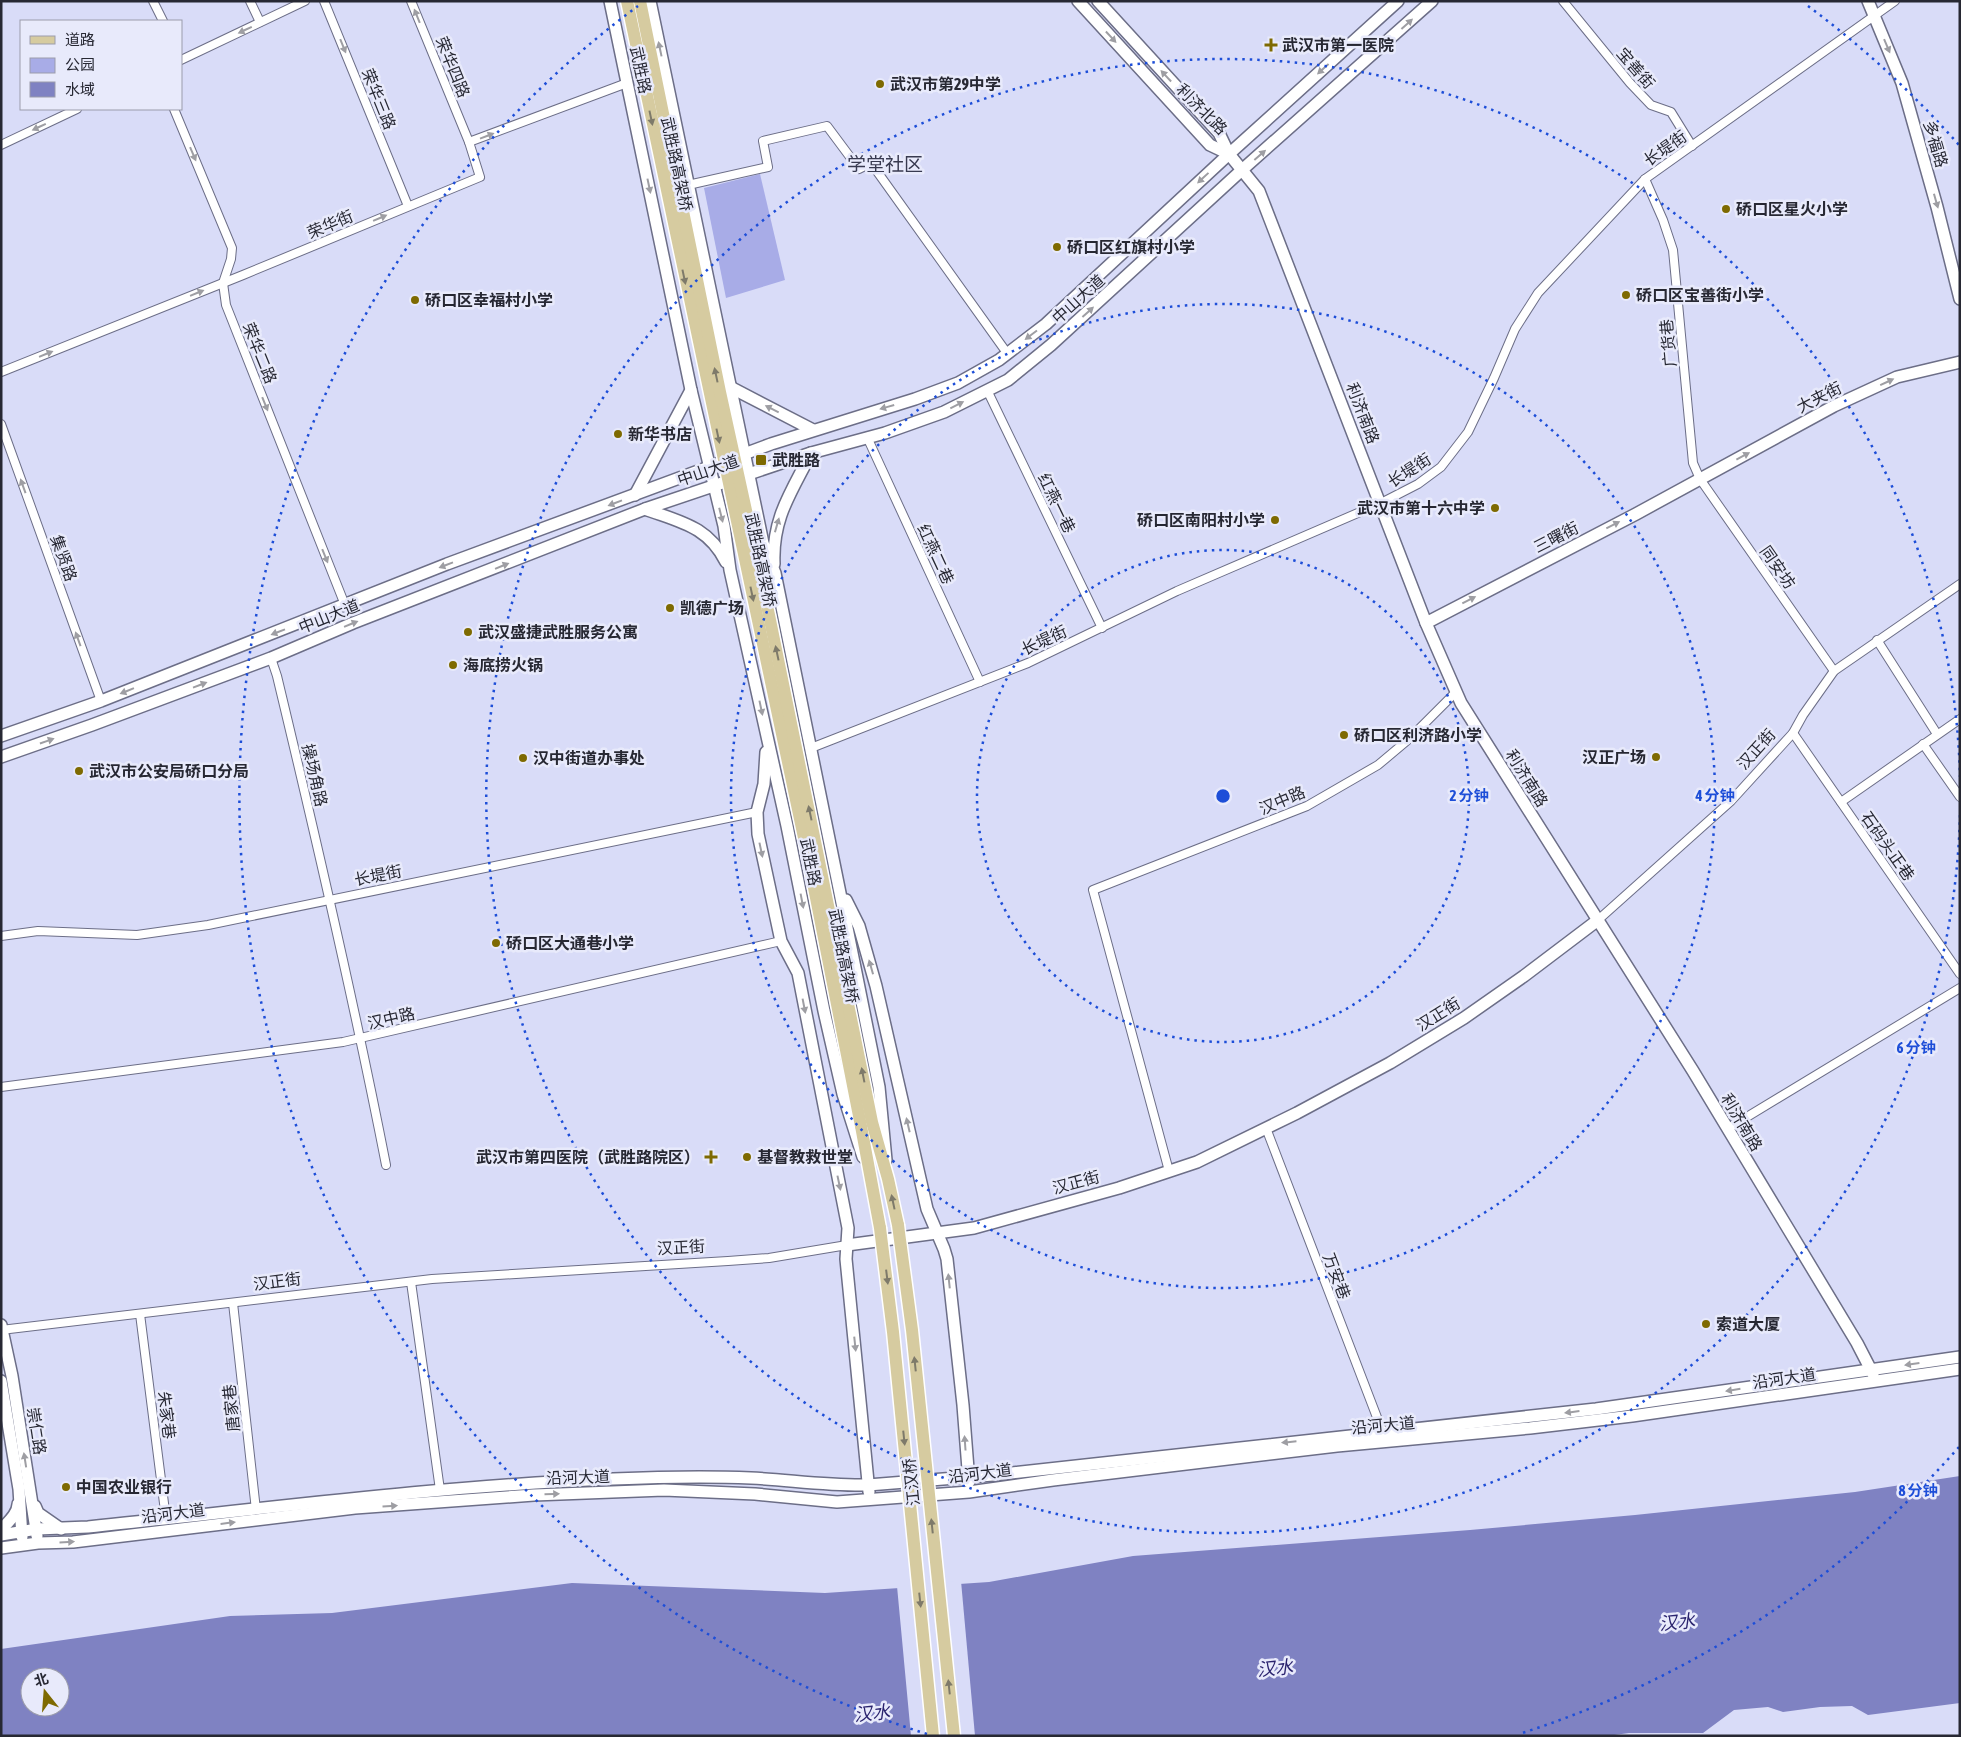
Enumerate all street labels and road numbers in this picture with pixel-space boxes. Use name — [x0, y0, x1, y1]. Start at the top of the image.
street label: 荣华四路 — [433, 34, 473, 100]
street label: 宝善街 — [1613, 44, 1659, 92]
street label: 武胜路 — [627, 45, 655, 95]
street label: 荣华三路 — [359, 66, 399, 132]
street label: 利济北路 — [1173, 80, 1231, 138]
street label: 武胜路高架桥 — [658, 115, 696, 213]
street label: 多福路 — [1921, 118, 1951, 170]
street label: 长堤街 — [1640, 127, 1690, 169]
street label: 荣华街 — [304, 206, 356, 242]
street label: 中山大道 — [1048, 271, 1108, 327]
street label: 广货巷 — [1657, 318, 1679, 368]
street label: 荣华二路 — [240, 320, 280, 386]
street label: 大夹街 — [1794, 378, 1844, 416]
street label: 利济南路 — [1343, 380, 1383, 446]
street label: 长堤街 — [1384, 449, 1434, 491]
street label: 中山大道 — [675, 451, 741, 489]
street label: 红燕一巷 — [1035, 470, 1079, 536]
street label: 武胜路高架桥 — [742, 511, 780, 609]
street label: 三曙街 — [1531, 518, 1581, 556]
street label: 红燕二巷 — [914, 521, 958, 587]
street label: 集贤路 — [47, 532, 81, 584]
street label: 同安坊 — [1757, 542, 1799, 592]
street label: 中山大道 — [296, 596, 362, 636]
street label: 长堤街 — [1018, 622, 1070, 658]
street label: 汉正街 — [1733, 725, 1779, 773]
street label: 操场角路 — [299, 742, 331, 808]
street label: 利济南路 — [1502, 746, 1552, 810]
street label: 汉中路 — [1256, 782, 1308, 818]
street label: 石码头正巷 — [1858, 808, 1918, 884]
street label: 武胜路 — [798, 837, 824, 887]
street label: 长堤街 — [353, 862, 403, 888]
street label: 武胜路高架桥 — [826, 907, 862, 1005]
street label: 汉正街 — [1413, 994, 1463, 1034]
street label: 汉中路 — [366, 1004, 416, 1032]
street label: 利济南路 — [1718, 1090, 1766, 1154]
street label: 汉正街 — [1050, 1167, 1102, 1197]
street label: 汉正街 — [657, 1237, 705, 1257]
street label: 万安巷 — [1320, 1250, 1354, 1302]
street label: 汉正街 — [252, 1269, 302, 1293]
street label: 沿河大道 — [1751, 1365, 1817, 1391]
street label: 唐家巷 — [220, 1383, 242, 1433]
street label: 朱家巷 — [155, 1390, 179, 1440]
street label: 崇仁路 — [24, 1406, 50, 1456]
street label: 沿河大道 — [1350, 1413, 1416, 1437]
street label: 江汉桥 — [900, 1457, 922, 1507]
street label: 沿河大道 — [947, 1460, 1013, 1486]
street label: 沿河大道 — [546, 1467, 610, 1487]
street label: 沿河大道 — [140, 1500, 206, 1526]

